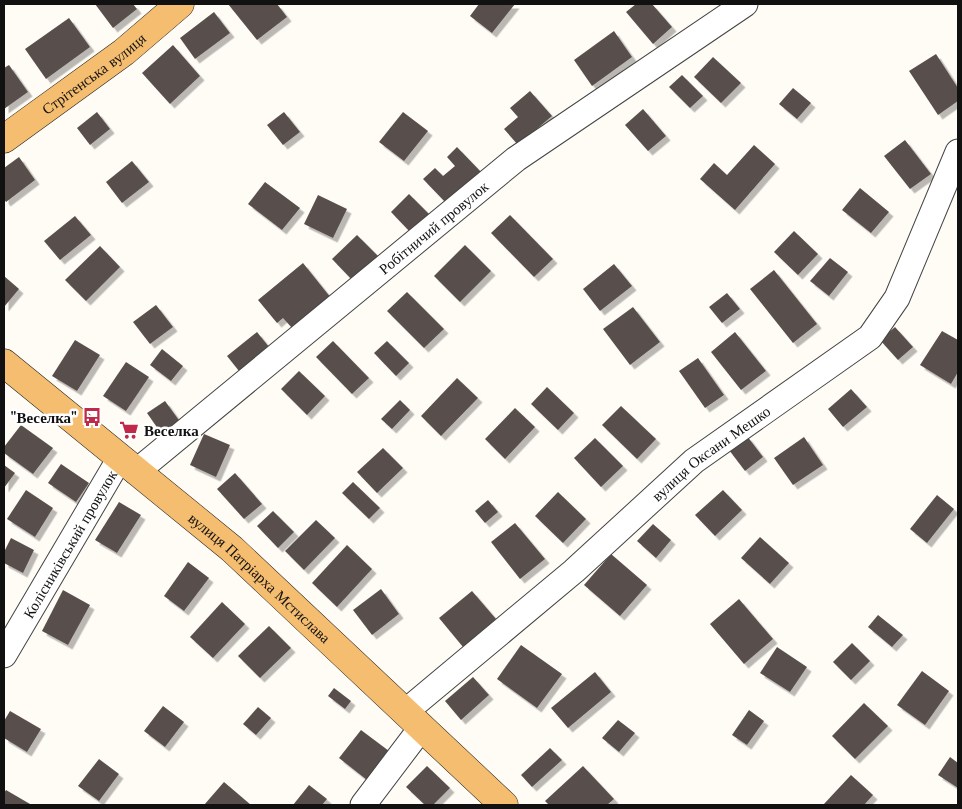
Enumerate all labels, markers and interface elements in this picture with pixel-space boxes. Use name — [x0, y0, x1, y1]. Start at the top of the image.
street label: Стрітенська вулиця — [38, 28, 149, 118]
street label: Робітничий провулок — [374, 176, 492, 278]
street label: вулиця Оксани Мешко — [647, 401, 774, 505]
bus stop icon: "Веселка" — [81, 406, 103, 428]
place label: "Веселка" — [11, 408, 77, 427]
supermarket icon: Веселка — [118, 419, 140, 441]
place label: Веселка — [144, 421, 199, 440]
street label: Колісниківський провулок — [18, 465, 121, 622]
street label: вулиця Патріарха Мстислава — [185, 508, 335, 647]

